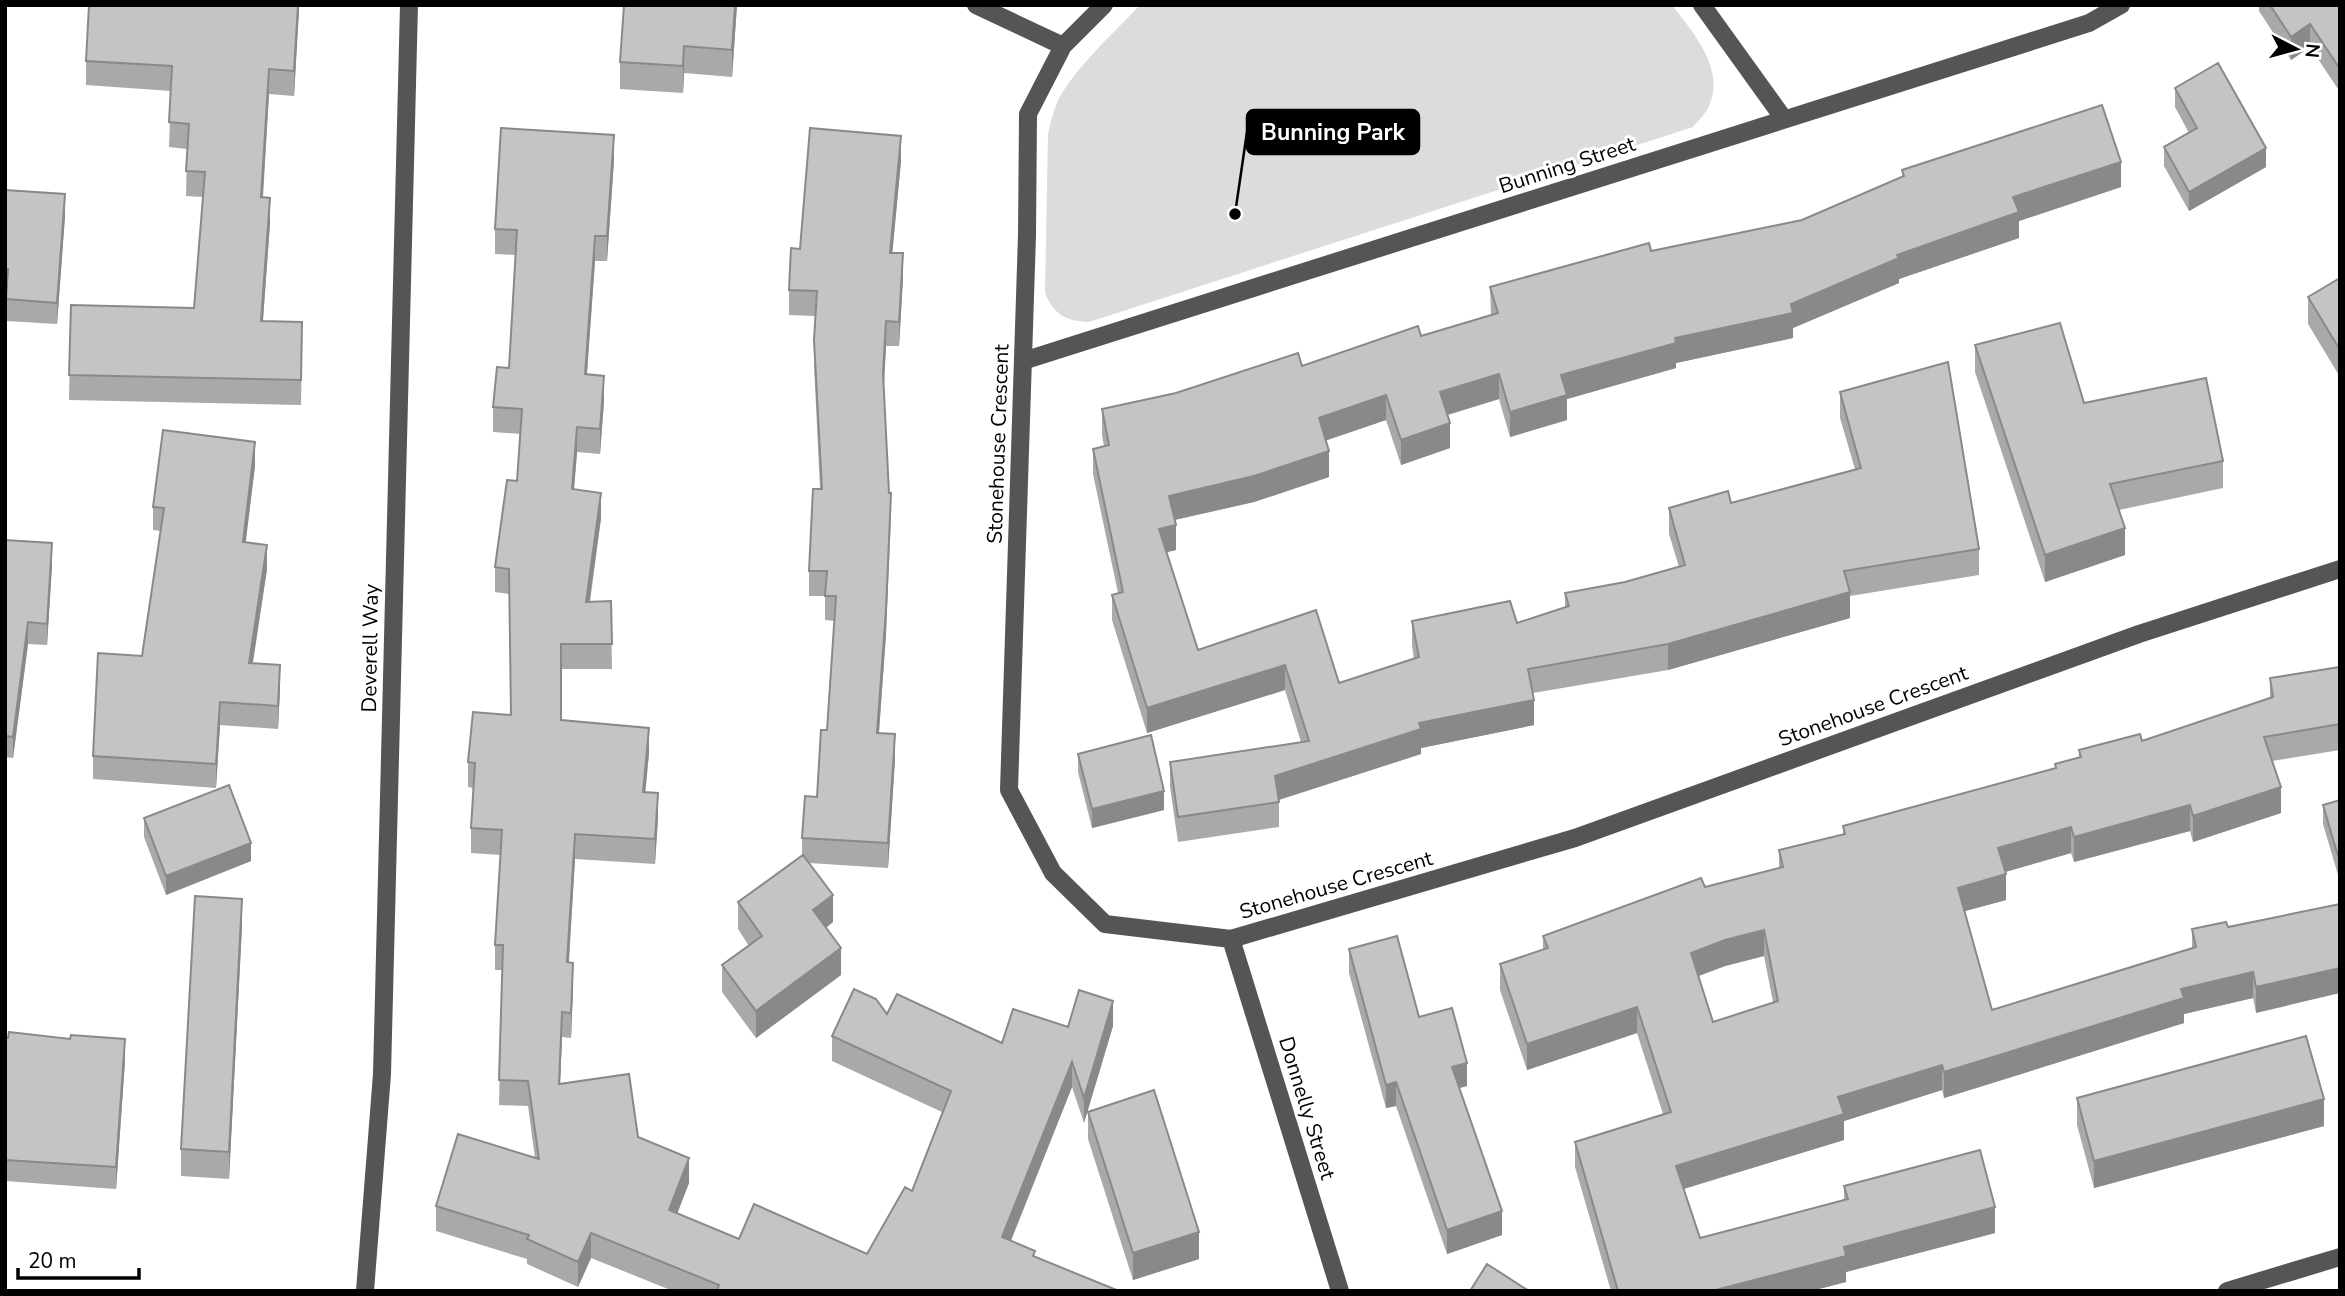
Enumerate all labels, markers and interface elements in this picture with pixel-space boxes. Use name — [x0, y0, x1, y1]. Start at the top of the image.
north arrow — [2261, 14, 2331, 84]
text: N — [2298, 42, 2326, 59]
callout: Bunning Park — [1247, 110, 1419, 154]
text: Bunning Park — [1261, 117, 1406, 148]
street label: Bunning Street — [1495, 130, 1639, 200]
street label: Stonehouse Crescent — [981, 343, 1015, 544]
street label: Deverell Way — [355, 583, 385, 713]
street label: Stonehouse Crescent — [1774, 658, 1972, 753]
street label: Stonehouse Crescent — [1236, 844, 1436, 926]
street label: Donnelly Street — [1272, 1033, 1342, 1183]
scale bar — [18, 1236, 138, 1280]
text: 20 m — [28, 1247, 77, 1275]

